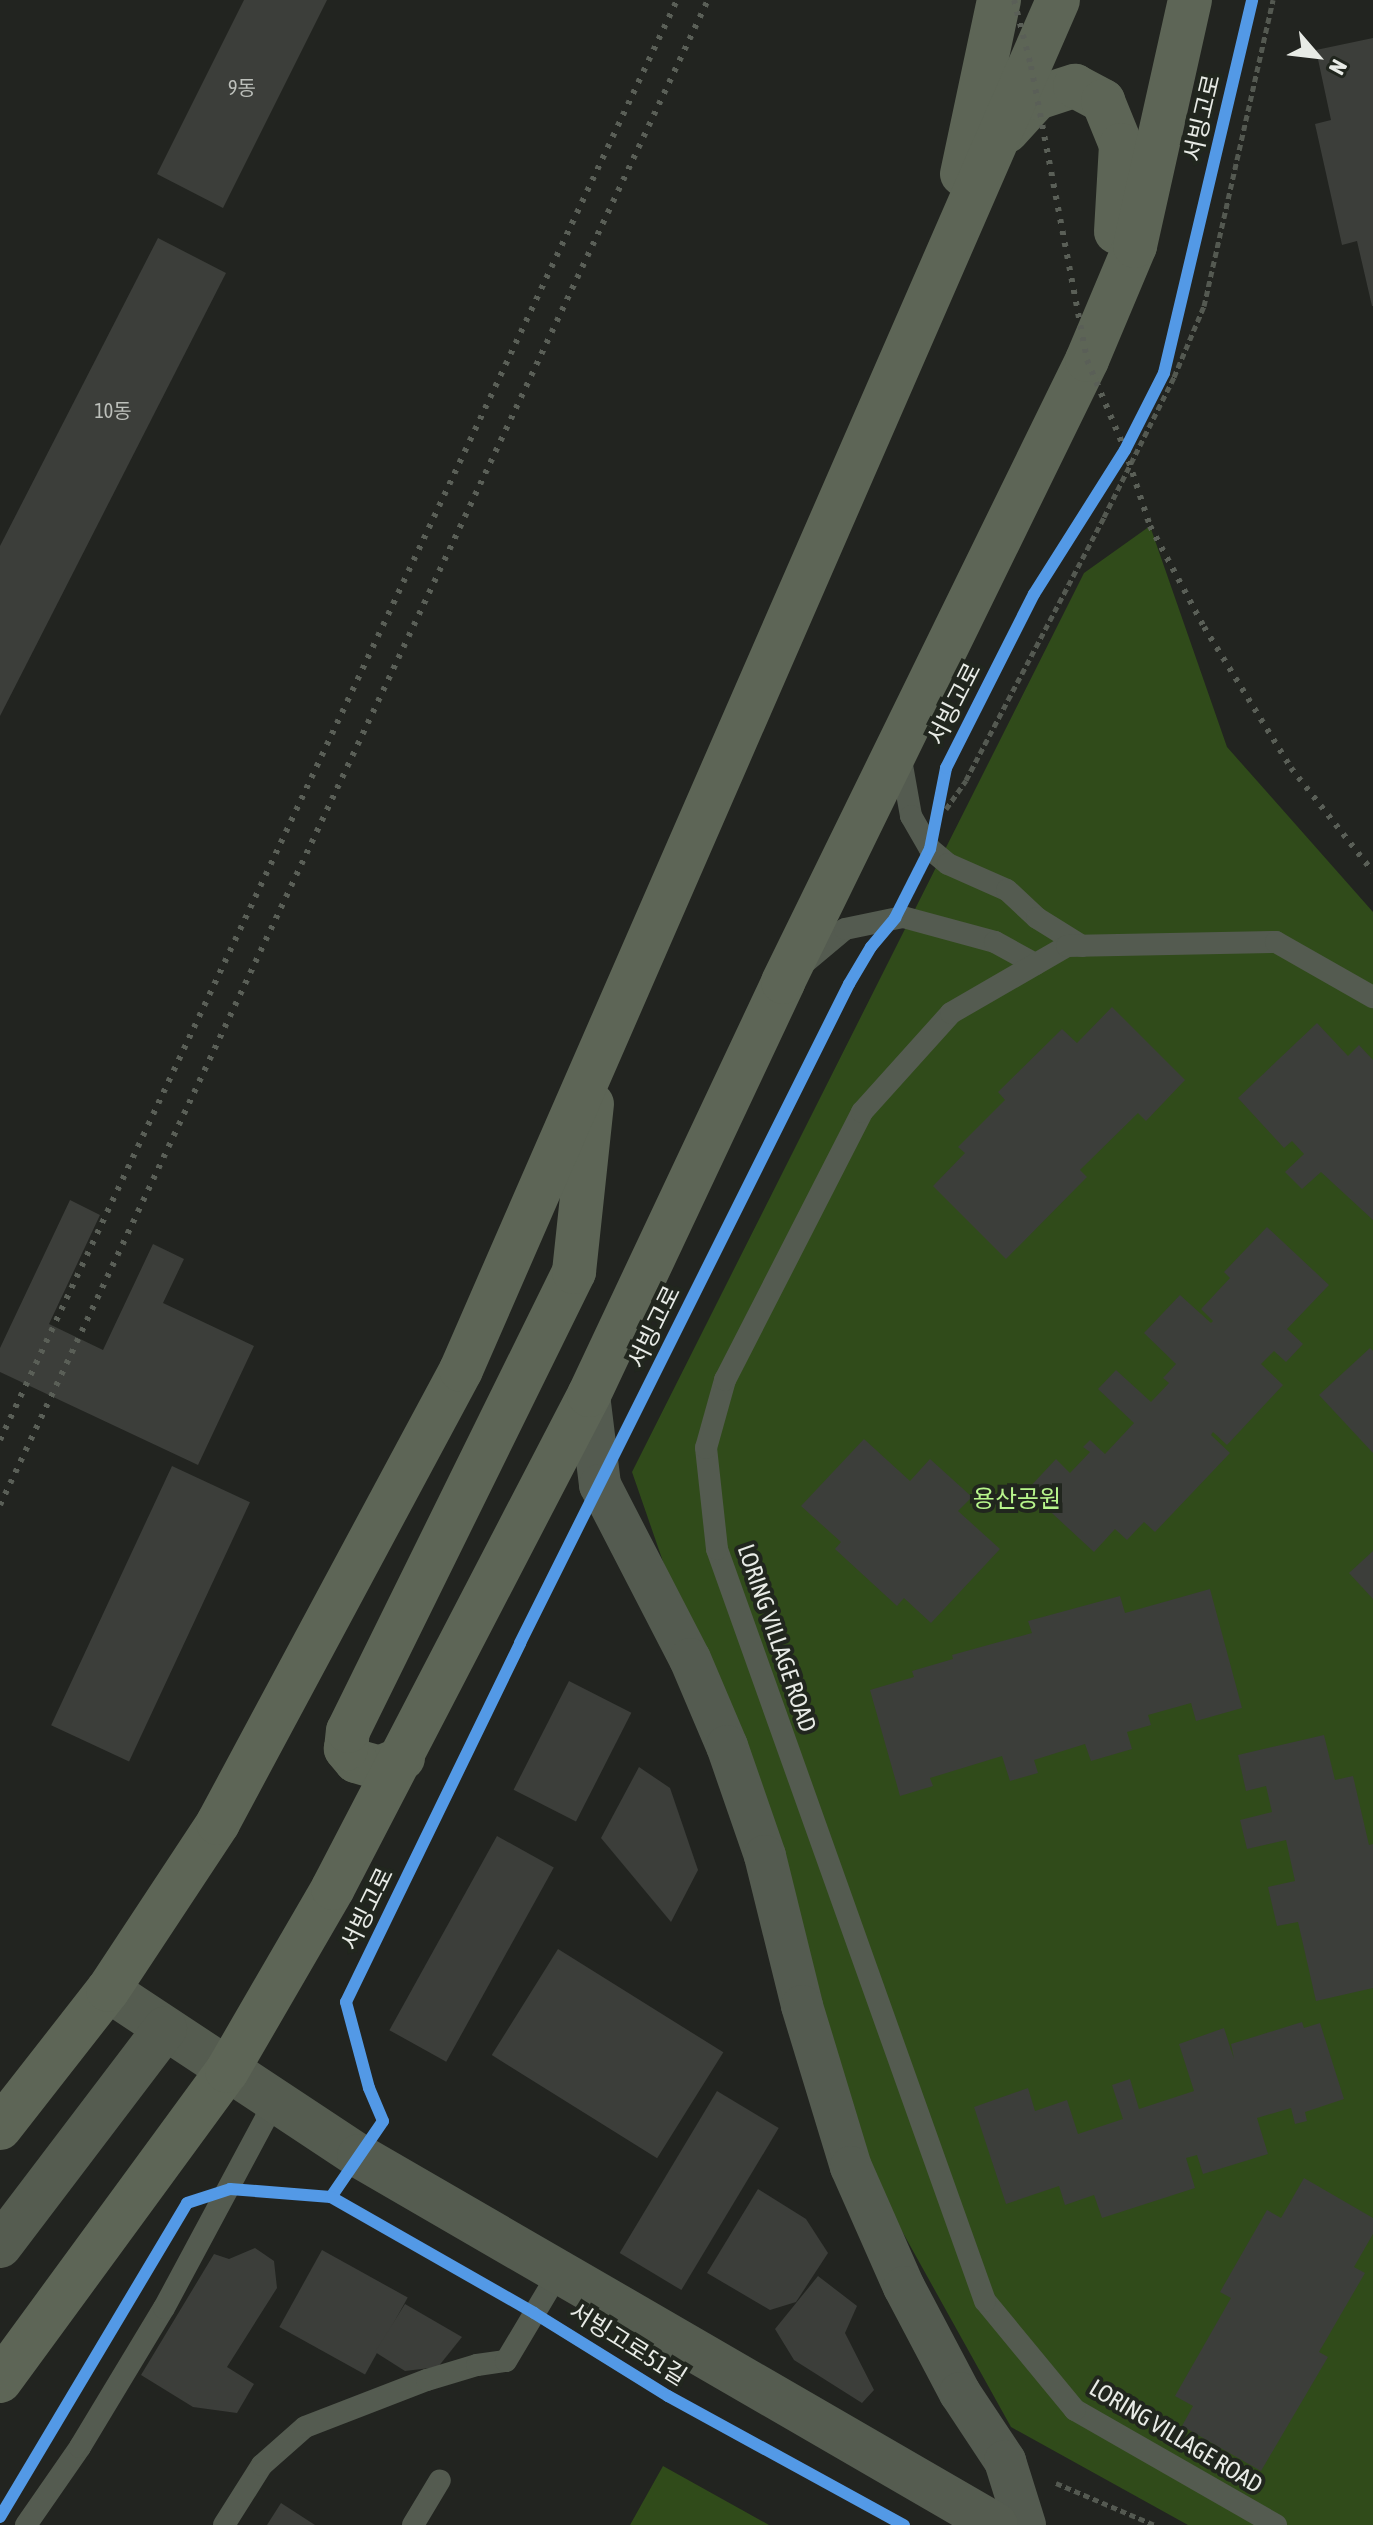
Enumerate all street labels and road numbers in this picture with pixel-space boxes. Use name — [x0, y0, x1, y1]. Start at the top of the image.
street label: 서빙고로 — [1178, 72, 1226, 164]
street label: 서빙고로 — [921, 658, 987, 750]
street label: 서빙고로 — [622, 1281, 686, 1373]
street label: LORING VILLAGE ROAD — [731, 1540, 823, 1736]
street label: 서빙고로 — [335, 1863, 399, 1955]
street label: 서빙고로51길 — [564, 2297, 692, 2391]
street label: LORING VILLAGE ROAD — [1084, 2373, 1268, 2499]

